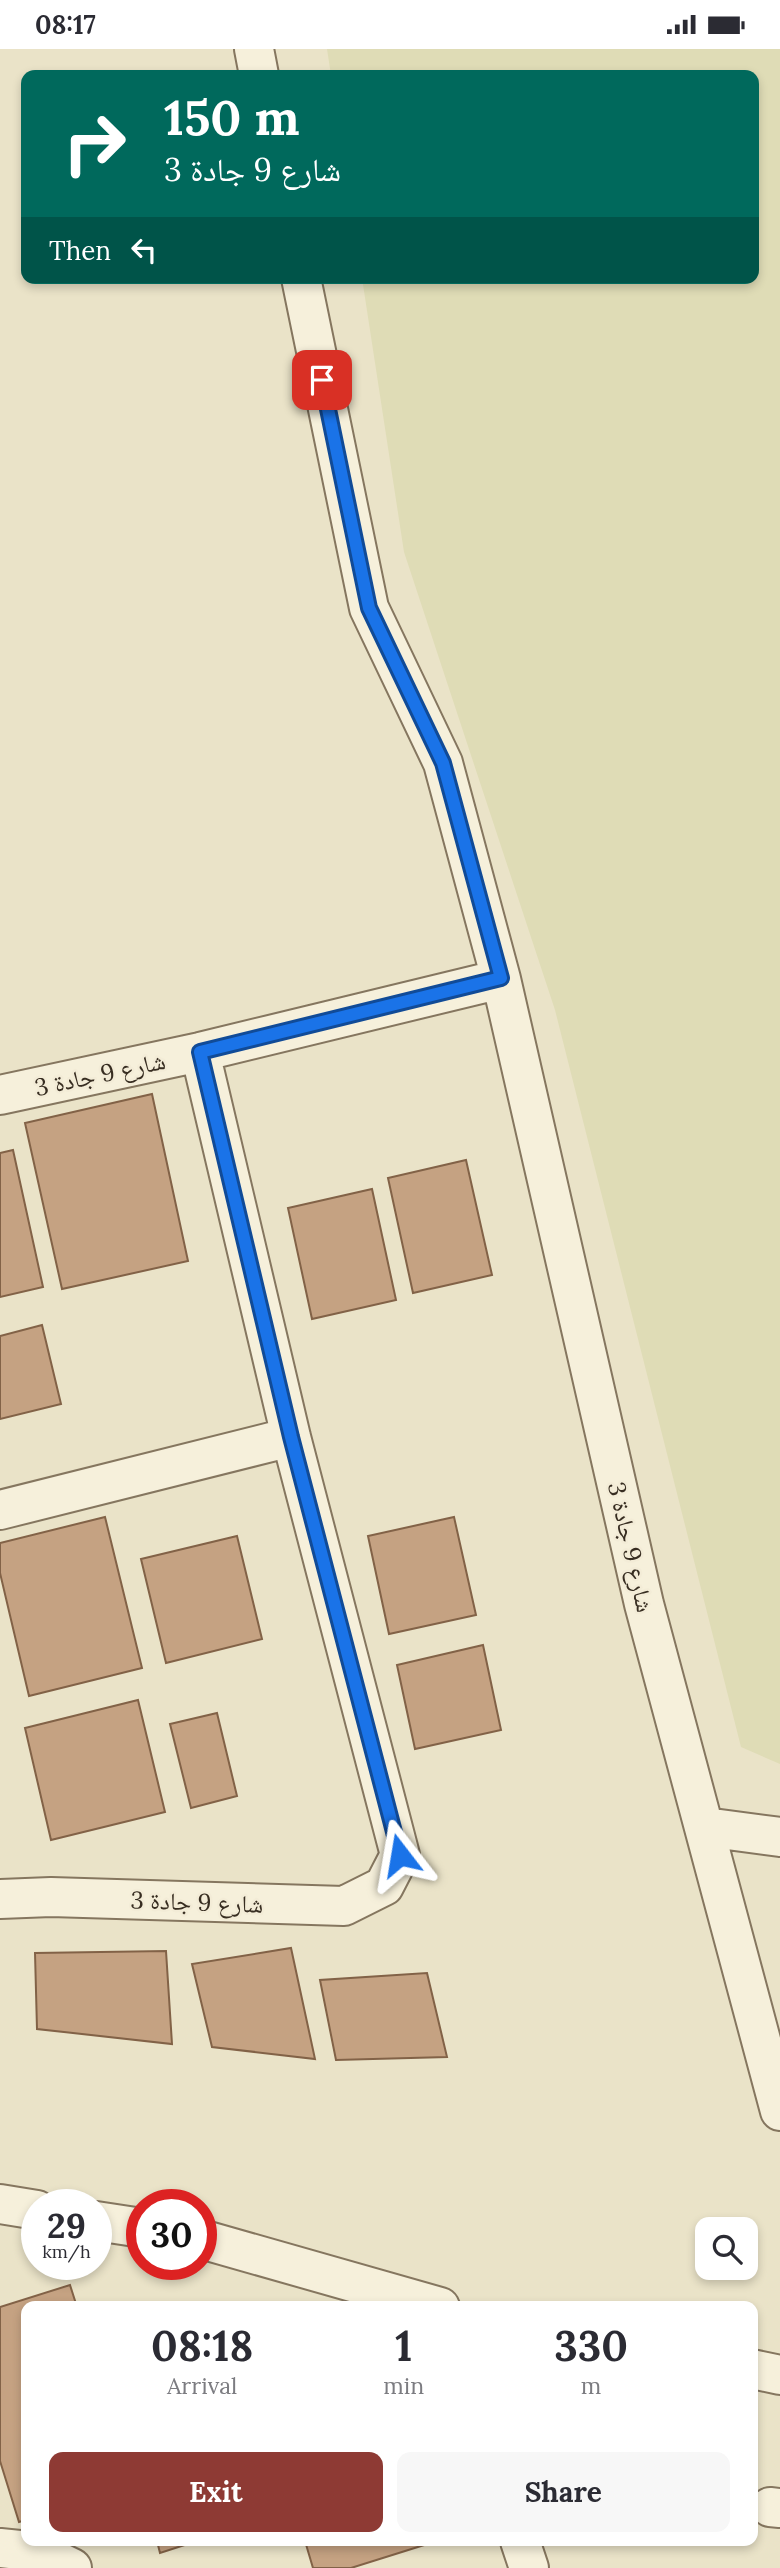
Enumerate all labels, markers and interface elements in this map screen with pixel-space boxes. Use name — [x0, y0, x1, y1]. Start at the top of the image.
text: 08:17 — [35, 8, 96, 41]
text: 150 m — [164, 86, 300, 148]
icon: right — [49, 98, 140, 189]
text: شارع 9 جادة 3 — [164, 149, 341, 190]
icon: left — [125, 231, 163, 269]
text: Then — [49, 234, 111, 267]
pin — [292, 350, 352, 410]
icon: arrive — [303, 361, 341, 399]
street label: شارع 9 جادة 3 — [32, 1045, 168, 1103]
street label: شارع 9 جادة 3 — [601, 1479, 661, 1615]
position arrow — [363, 1818, 437, 1892]
street label: شارع 9 جادة 3 — [130, 1884, 264, 1920]
speed limit sign: 30 — [126, 2189, 217, 2280]
text: 29 — [47, 2203, 86, 2248]
map controls — [695, 2217, 758, 2280]
button: search — [695, 2217, 758, 2280]
text: km/h — [42, 2240, 91, 2263]
text: 08:18 — [151, 2319, 253, 2373]
text: 1 — [395, 2319, 412, 2373]
text: 330 — [554, 2319, 628, 2373]
text: Arrival — [167, 2371, 237, 2400]
text: min — [383, 2371, 424, 2400]
text: m — [581, 2371, 601, 2400]
button: Exit — [49, 2452, 383, 2532]
button: Share — [397, 2452, 730, 2532]

